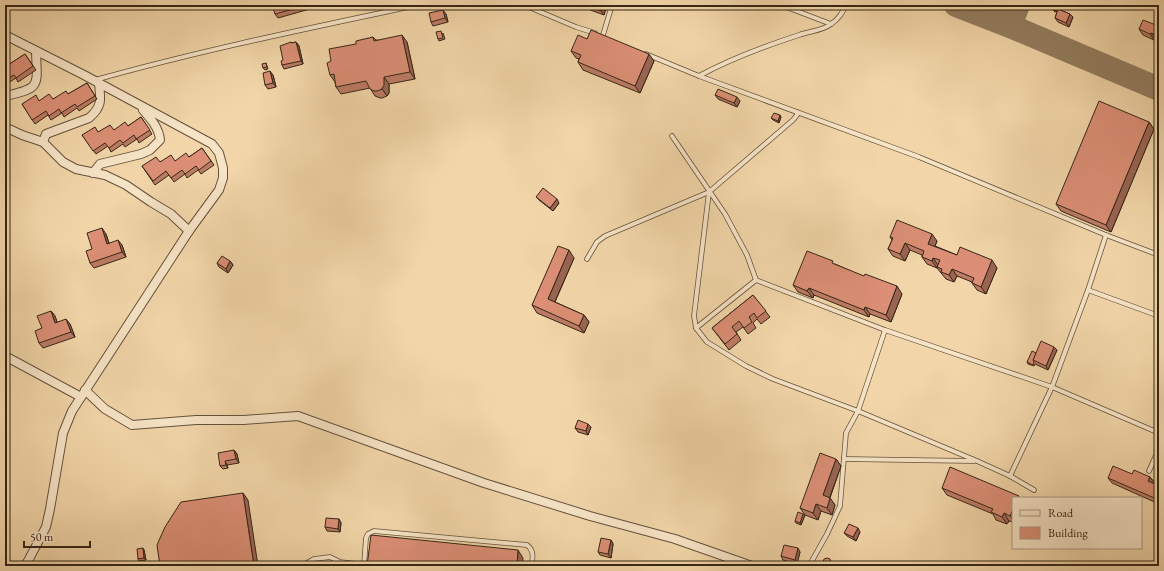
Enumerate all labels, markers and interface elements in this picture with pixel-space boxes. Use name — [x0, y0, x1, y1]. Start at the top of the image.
legend — [1012, 497, 1142, 549]
text: Road — [1048, 505, 1074, 521]
scale bar — [24, 523, 90, 549]
text: Building — [1048, 525, 1089, 541]
text: 50 m — [30, 529, 54, 545]

